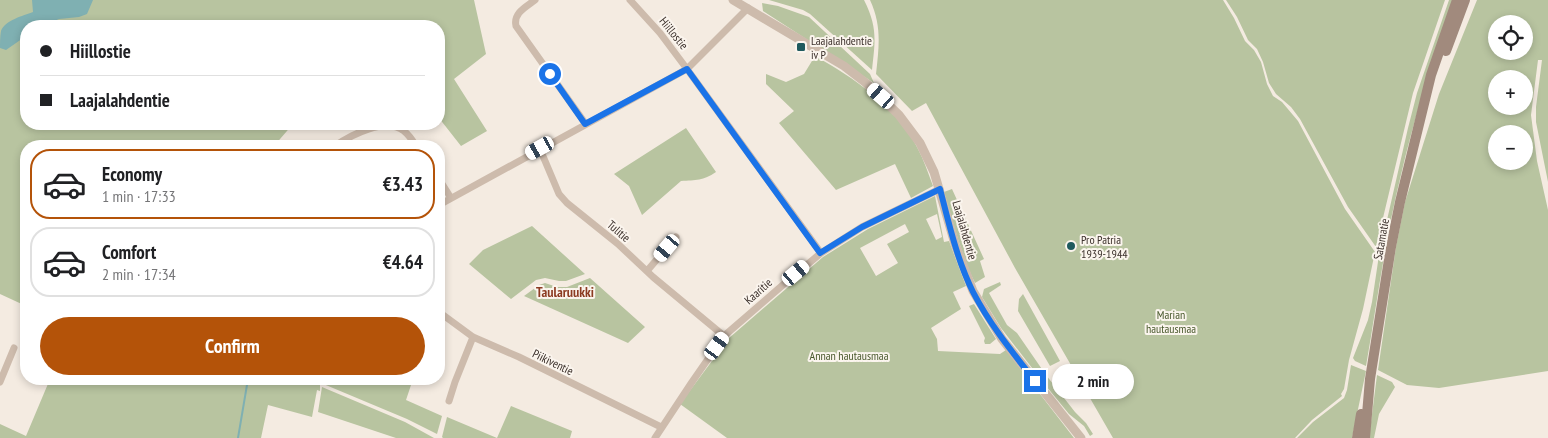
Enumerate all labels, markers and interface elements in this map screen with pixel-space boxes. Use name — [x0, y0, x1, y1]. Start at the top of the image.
street label: Hiillostie — [656, 14, 692, 52]
map controls — [1488, 15, 1533, 170]
button: locate — [1488, 15, 1533, 60]
place label: Laajalahdentie iv P — [811, 33, 872, 62]
text: Hiillostie — [70, 39, 131, 63]
marker: Laajalahdentie iv P — [795, 41, 807, 53]
route start — [539, 63, 561, 85]
button: + — [1488, 70, 1533, 115]
car — [864, 80, 897, 112]
text: Laajalahdentie — [70, 88, 170, 112]
button: − — [1488, 125, 1533, 170]
car — [523, 134, 556, 162]
icon: car — [42, 162, 87, 207]
text: Economy — [102, 162, 162, 186]
text: €3.43 — [383, 172, 423, 196]
text: 1 min · 17:33 — [102, 186, 176, 206]
street label: Laajalahdentie — [949, 199, 981, 261]
street label: Tulitie — [604, 217, 634, 245]
street label: Satamatie — [1370, 217, 1392, 261]
car — [651, 232, 682, 264]
place label: Pro Patria 1939-1944 — [1081, 232, 1128, 261]
icon: car — [42, 240, 87, 285]
text: Comfort — [102, 240, 156, 264]
marker: Pro Patria 1939-1944 — [1065, 240, 1077, 252]
text: €4.64 — [383, 250, 423, 274]
car — [779, 258, 812, 288]
text: 2 min · 17:34 — [102, 264, 176, 284]
street label: Kaaritie — [741, 275, 775, 307]
district label: Taularuukki — [536, 283, 594, 301]
park label: Marian hautausmaa — [1146, 307, 1196, 336]
button: Confirm — [40, 317, 425, 375]
car — [702, 329, 731, 363]
street label: Piikiventie — [530, 346, 576, 378]
park label: Annan hautausmaa — [810, 348, 889, 363]
callout: 2 min — [1052, 364, 1135, 398]
route end — [1024, 370, 1046, 392]
text: 2 min — [1077, 371, 1109, 391]

